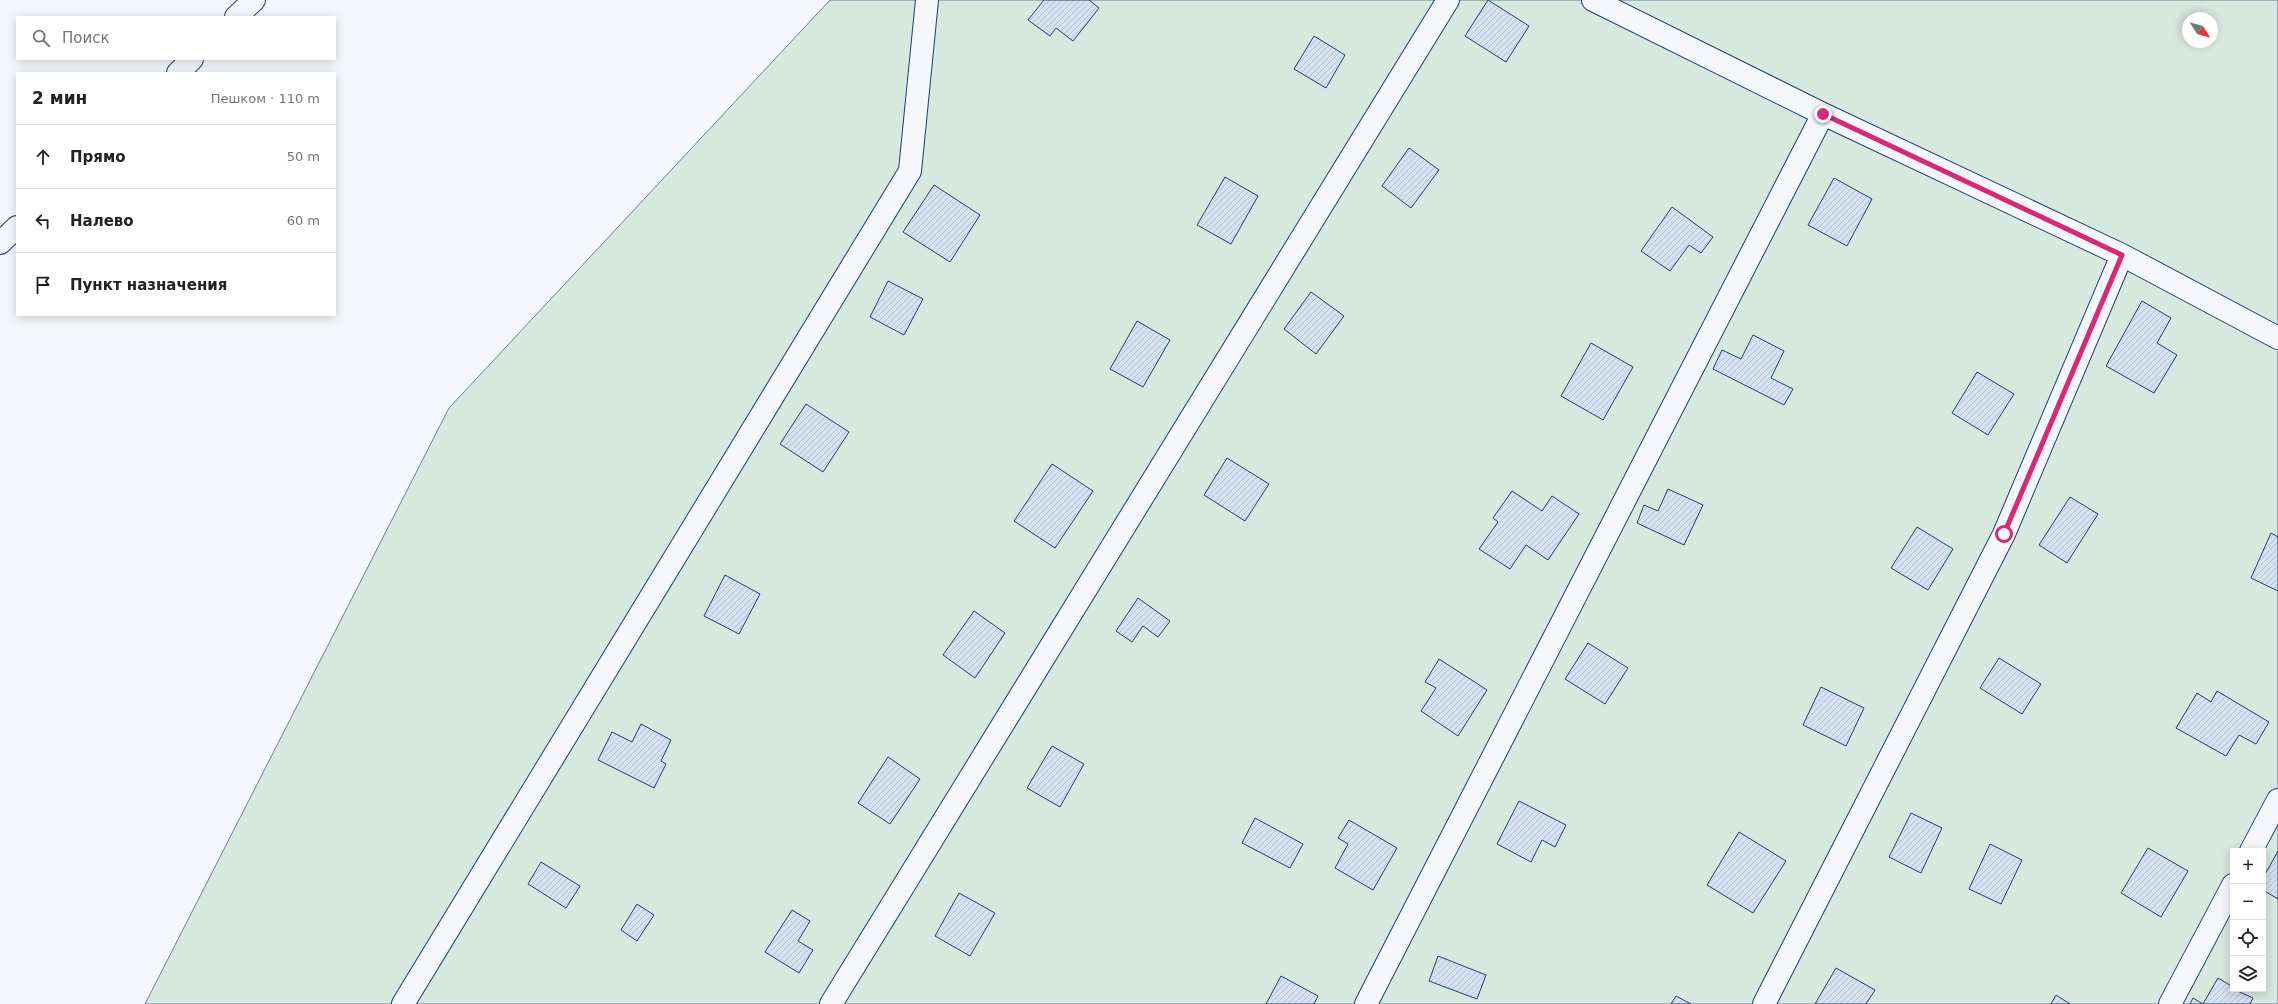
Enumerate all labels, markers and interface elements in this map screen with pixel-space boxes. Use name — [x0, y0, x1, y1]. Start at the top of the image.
north arrow — [2182, 12, 2218, 48]
search box — [16, 16, 336, 60]
icon: search — [30, 27, 52, 49]
text: Поиск — [62, 29, 110, 47]
text: 2 мин — [32, 88, 87, 108]
text: Пешком · 110 m — [211, 91, 320, 106]
route end — [1814, 105, 1832, 123]
icon: ahead — [32, 146, 54, 168]
text: Прямо — [70, 148, 126, 166]
text: 50 m — [287, 149, 320, 164]
icon: left — [32, 210, 54, 232]
text: Налево — [70, 212, 134, 230]
text: 60 m — [287, 213, 320, 228]
icon: arrive — [32, 274, 54, 296]
text: Пункт назначения — [70, 276, 227, 294]
route start — [1995, 525, 2013, 543]
map controls — [2230, 848, 2266, 992]
button: + — [2230, 848, 2266, 884]
button: − — [2230, 884, 2266, 920]
button: locate — [2230, 920, 2266, 956]
button: layers — [2230, 956, 2266, 992]

